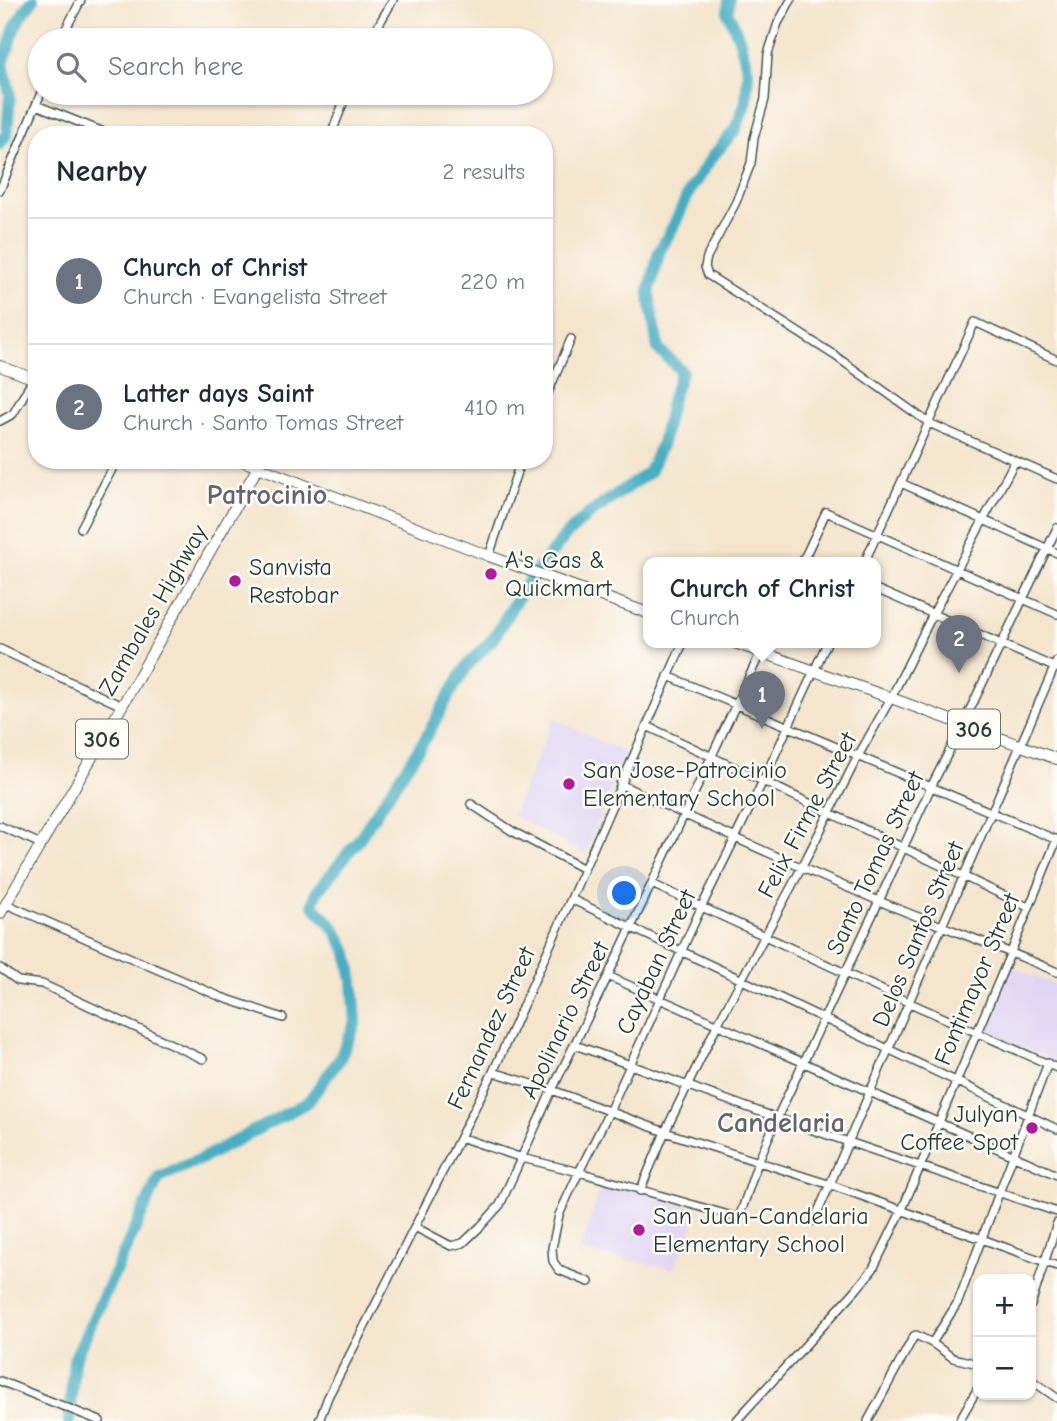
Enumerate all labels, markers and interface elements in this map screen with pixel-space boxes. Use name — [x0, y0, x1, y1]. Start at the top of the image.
search box — [28, 28, 553, 105]
icon: search — [52, 48, 90, 86]
text: Search here — [108, 52, 243, 82]
text: Nearby — [56, 154, 147, 189]
text: 2 results — [443, 158, 525, 185]
text: Church of Christ — [123, 253, 307, 283]
text: 1 — [74, 268, 84, 295]
text: 220 m — [460, 268, 525, 295]
text: Church · Evangelista Street — [123, 283, 387, 310]
text: Latter days Saint — [123, 379, 314, 409]
text: 2 — [73, 394, 85, 421]
text: 410 m — [464, 394, 525, 421]
text: Church · Santo Tomas Street — [123, 409, 403, 436]
district label: Patrocinio — [207, 479, 327, 511]
street label: Zambales Highway — [93, 520, 213, 700]
place label: A's Gas & Quickmart — [505, 546, 613, 602]
place label: Sanvista Restobar — [249, 553, 339, 609]
popup — [643, 557, 881, 648]
marker: A's Gas & Quickmart — [483, 566, 499, 582]
marker: Sanvista Restobar — [227, 573, 243, 589]
text: Church of Christ — [670, 574, 854, 604]
text: Church — [670, 604, 740, 631]
pin: 2 — [936, 615, 982, 673]
pin: 1 — [739, 671, 785, 729]
road number: 306 — [948, 709, 1000, 748]
road number: 306 — [76, 720, 128, 758]
street label: Felix Firme Street — [752, 726, 863, 903]
place label: San Jose-Patrocinio Elementary School — [583, 756, 787, 812]
street label: Santo Tomas Street — [820, 766, 930, 959]
marker: San Jose-Patrocinio Elementary School — [561, 776, 577, 792]
street label: Delos Santos Street — [866, 836, 970, 1031]
your location — [607, 876, 641, 910]
street label: Cayaban Street — [610, 884, 702, 1039]
street label: Fontimayor Street — [928, 888, 1026, 1069]
street label: Apolinario Street — [515, 936, 616, 1103]
street label: Fernandez Street — [441, 941, 541, 1114]
place label: Julyan Coffee Spot — [900, 1100, 1019, 1156]
district label: Candelaria — [717, 1107, 845, 1139]
marker: Julyan Coffee Spot — [1024, 1120, 1040, 1136]
place label: San Juan-Candelaria Elementary School — [653, 1202, 869, 1258]
marker: San Juan-Candelaria Elementary School — [631, 1222, 647, 1238]
map controls — [973, 1274, 1036, 1400]
button: + — [973, 1274, 1036, 1337]
button: − — [973, 1337, 1036, 1400]

